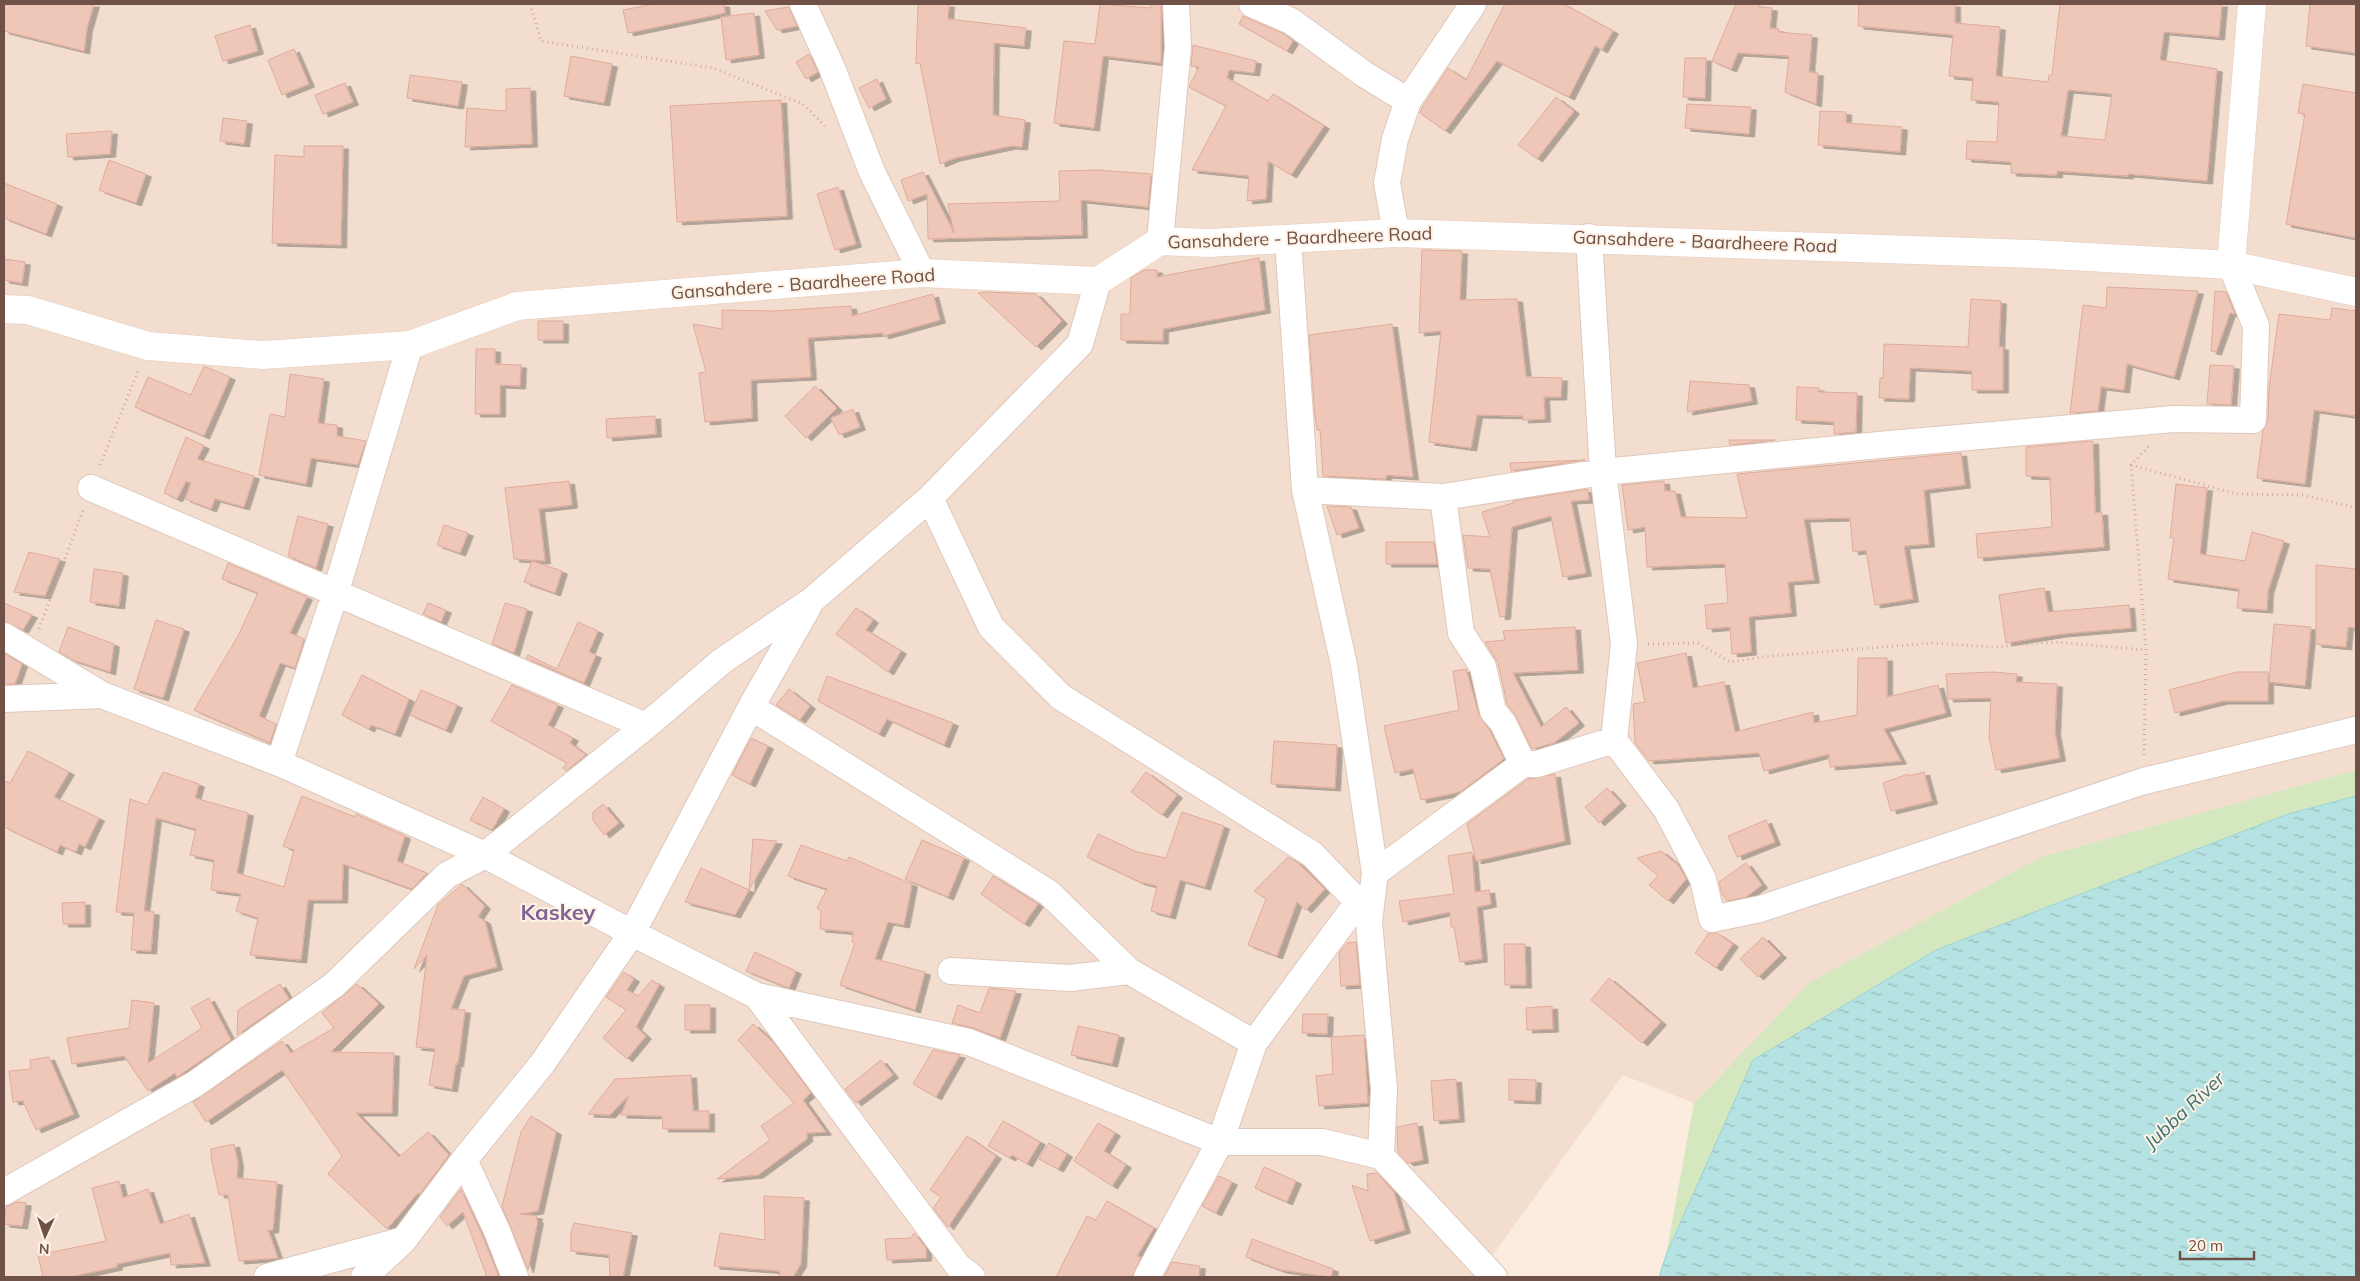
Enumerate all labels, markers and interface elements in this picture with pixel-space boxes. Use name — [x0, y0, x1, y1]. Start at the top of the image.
street label: Gansahdere - Baardheere Road — [1167, 221, 1433, 254]
street label: Gansahdere - Baardheere Road — [1572, 225, 1838, 258]
street label: Gansahdere - Baardheere Road — [670, 263, 936, 304]
district label: Kaskey — [520, 898, 596, 926]
water label: Jubba River — [2137, 1066, 2230, 1155]
north arrow — [20, 1211, 70, 1261]
scale bar — [2180, 1228, 2254, 1260]
text: 20 m — [2188, 1236, 2223, 1255]
text: N — [39, 1240, 50, 1258]

